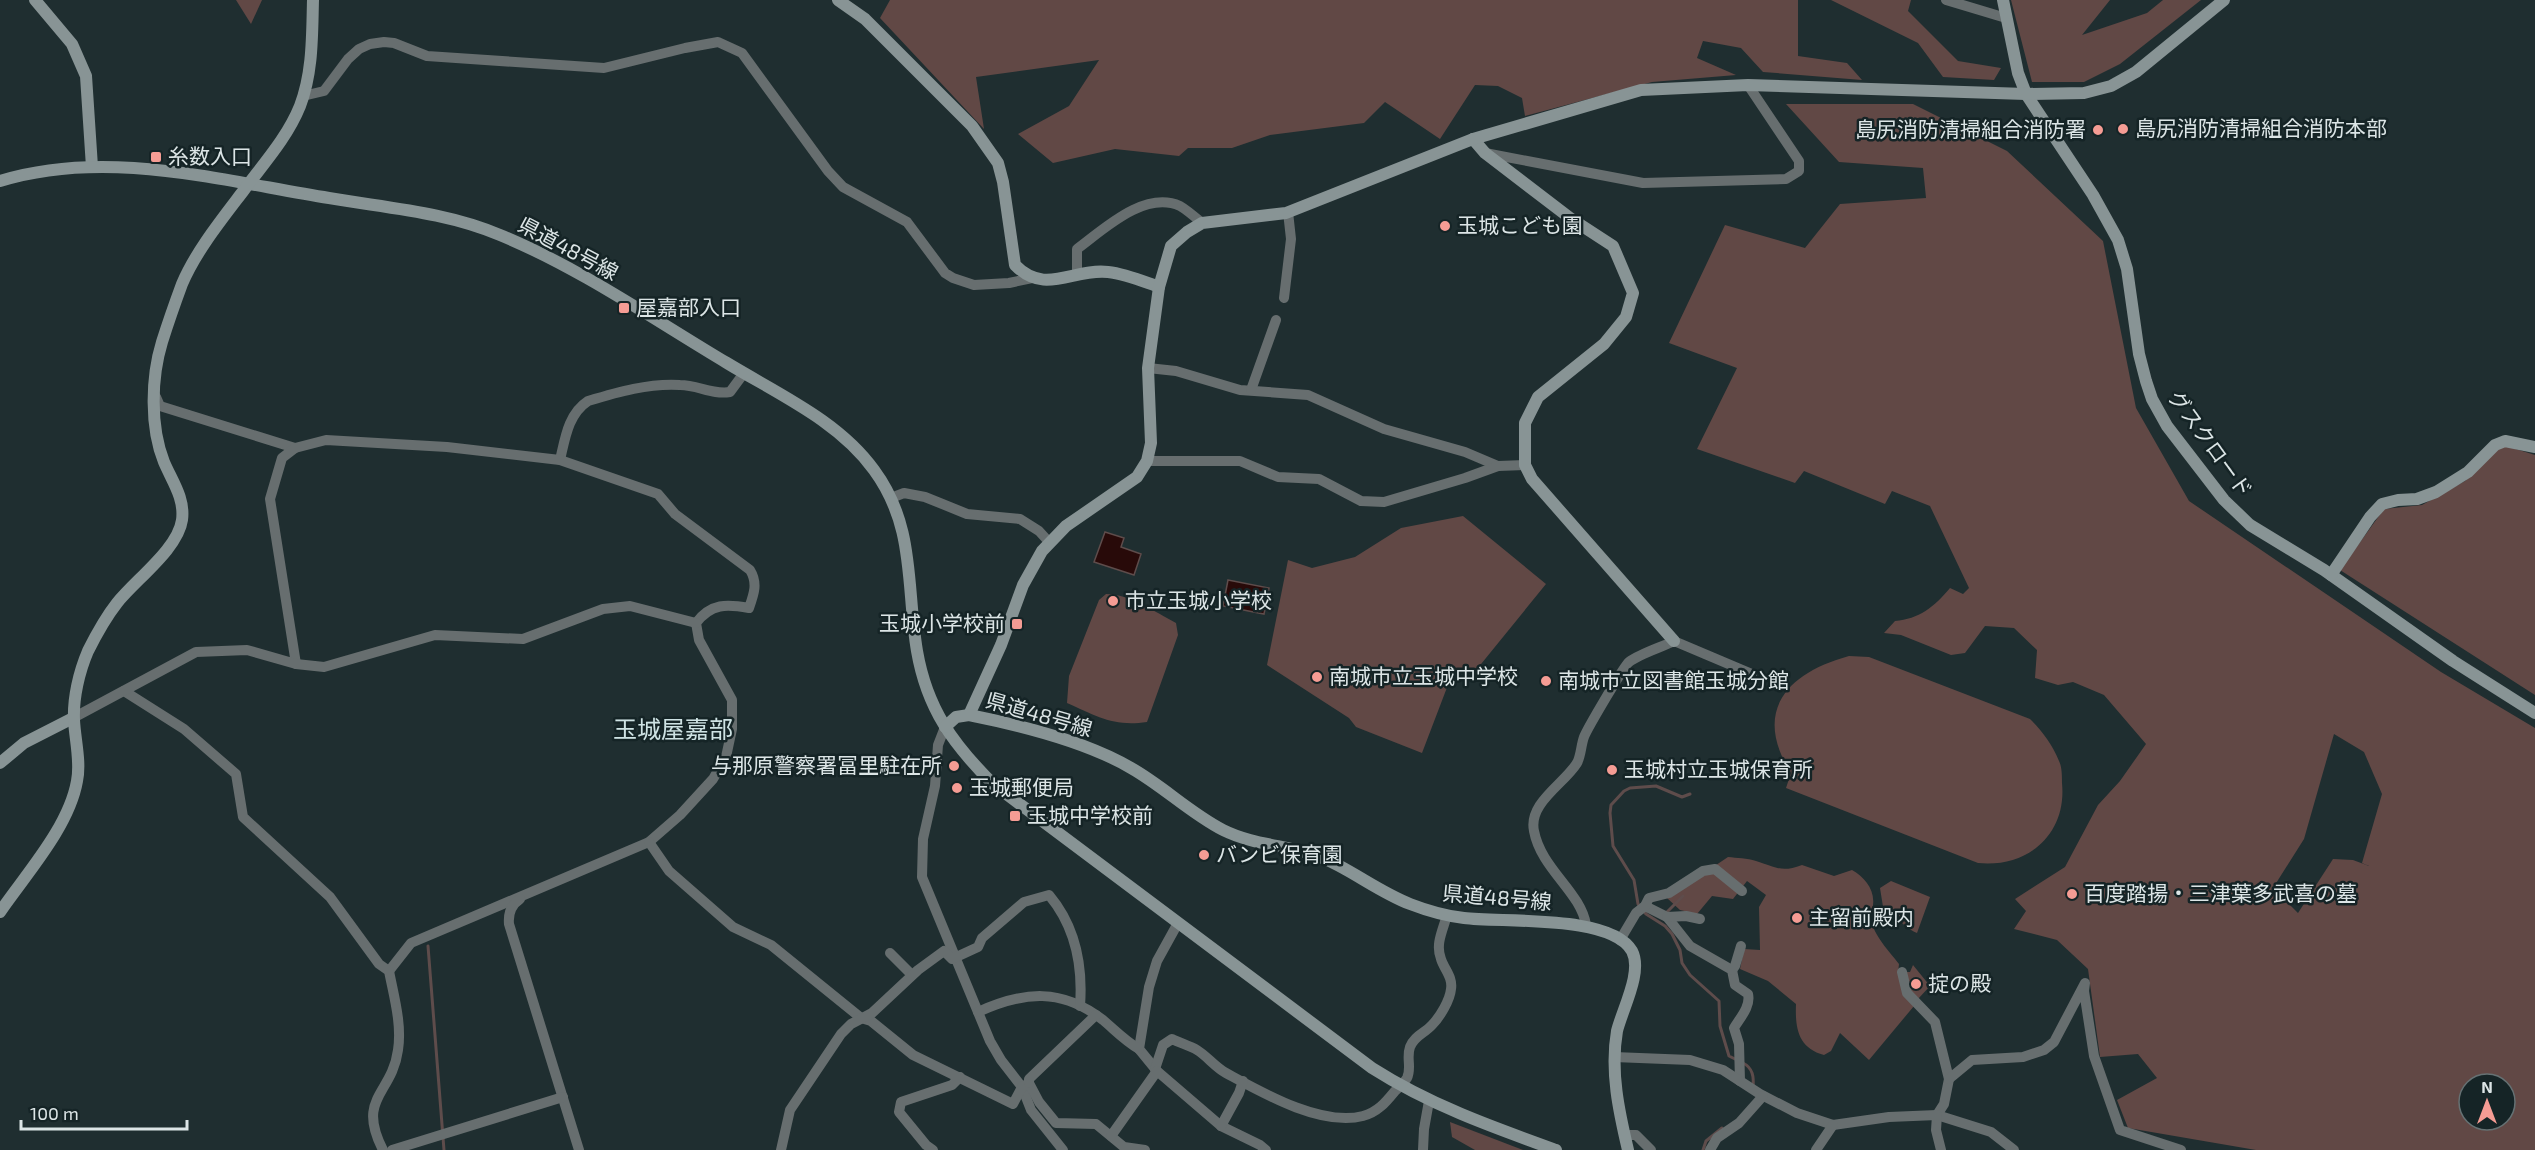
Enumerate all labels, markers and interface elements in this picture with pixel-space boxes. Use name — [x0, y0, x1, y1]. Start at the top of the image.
place label: 島尻消防清掃組合消防本部 — [2135, 115, 2387, 140]
place label: 島尻消防清掃組合消防署 — [1855, 116, 2086, 141]
marker: 島尻消防清掃組合消防本部 — [2116, 122, 2130, 136]
marker: 島尻消防清掃組合消防署 — [2091, 123, 2105, 137]
place label: 糸数入口 — [168, 143, 252, 168]
marker: 糸数入口 — [149, 150, 163, 164]
street label: 県道48号線 — [514, 211, 623, 284]
place label: 玉城こども園 — [1457, 212, 1583, 237]
marker: 玉城こども園 — [1438, 219, 1452, 233]
place label: 屋嘉部入口 — [636, 294, 741, 319]
marker: 屋嘉部入口 — [617, 301, 631, 315]
street label: グスクロード — [2164, 385, 2258, 501]
place label: 市立玉城小学校 — [1125, 587, 1272, 612]
marker: 市立玉城小学校 — [1106, 594, 1120, 608]
place label: 玉城小学校前 — [879, 610, 1005, 635]
marker: 玉城小学校前 — [1010, 617, 1024, 631]
place label: 南城市立玉城中学校 — [1329, 663, 1518, 688]
place label: 南城市立図書館玉城分館 — [1558, 667, 1789, 692]
marker: 南城市立玉城中学校 — [1310, 670, 1324, 684]
marker: 南城市立図書館玉城分館 — [1539, 674, 1553, 688]
street label: 県道48号線 — [983, 686, 1096, 741]
district label: 玉城屋嘉部 — [613, 714, 733, 743]
place label: 与那原警察署冨里駐在所 — [711, 752, 942, 777]
place label: 玉城村立玉城保育所 — [1624, 756, 1813, 781]
marker: 与那原警察署冨里駐在所 — [947, 759, 961, 773]
marker: 玉城村立玉城保育所 — [1605, 763, 1619, 777]
place label: 玉城郵便局 — [969, 774, 1074, 799]
marker: 玉城郵便局 — [950, 781, 964, 795]
place label: 玉城中学校前 — [1027, 802, 1153, 827]
marker: 玉城中学校前 — [1008, 809, 1022, 823]
place label: バンビ保育園 — [1216, 841, 1343, 866]
marker: バンビ保育園 — [1197, 848, 1211, 862]
street label: 県道48号線 — [1441, 879, 1553, 914]
place label: 百度踏揚・三津葉多武喜の墓 — [2084, 880, 2357, 905]
marker: 百度踏揚・三津葉多武喜の墓 — [2065, 887, 2079, 901]
place label: 主留前殿内 — [1809, 904, 1914, 929]
marker: 主留前殿内 — [1790, 911, 1804, 925]
place label: 掟の殿 — [1928, 970, 1991, 995]
marker: 掟の殿 — [1909, 977, 1923, 991]
north arrow — [2457, 1072, 2517, 1132]
text: N — [2481, 1077, 2493, 1096]
scale bar — [21, 1093, 188, 1131]
text: 100 m — [30, 1102, 79, 1124]

